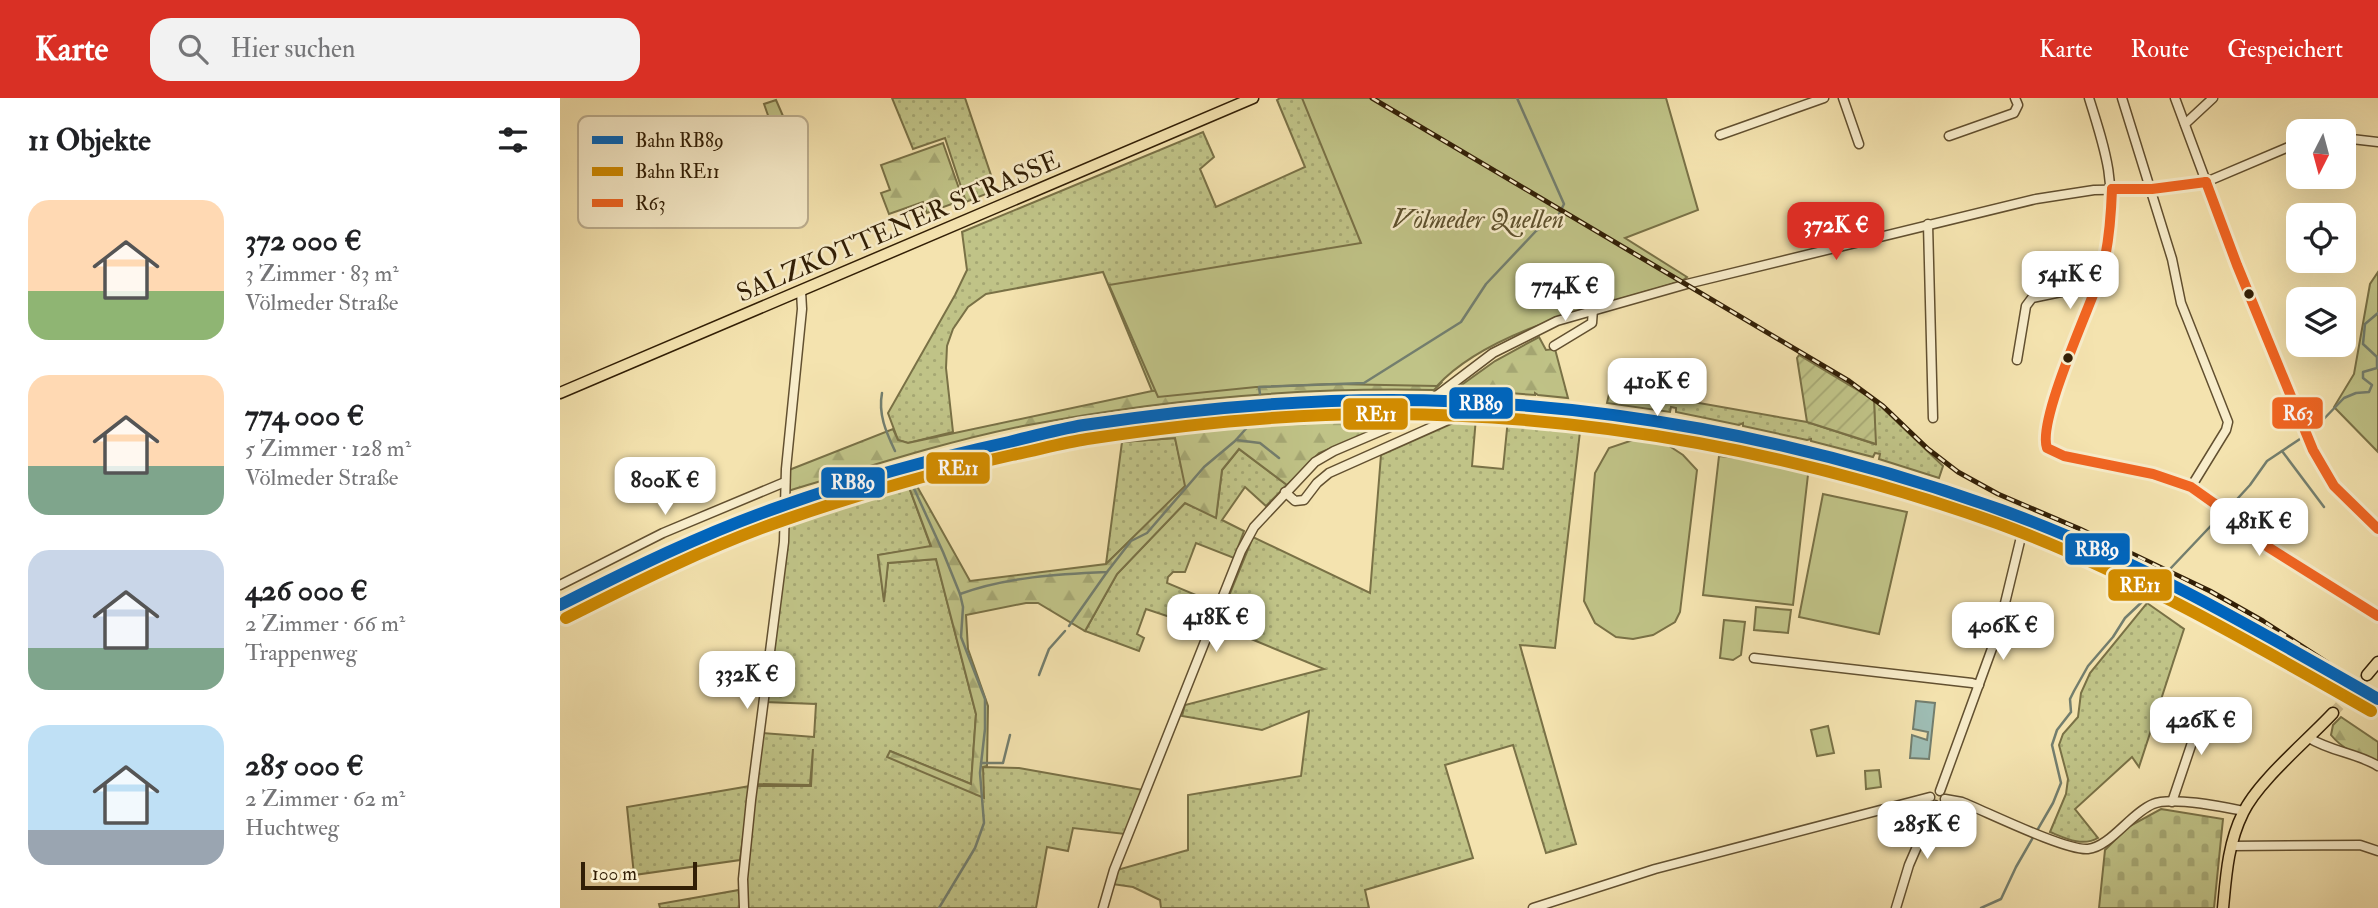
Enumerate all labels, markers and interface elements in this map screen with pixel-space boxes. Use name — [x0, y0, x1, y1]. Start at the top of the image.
search box — [150, 18, 640, 81]
text: Karte — [35, 29, 108, 70]
icon: search — [174, 30, 212, 68]
text: Hier suchen — [230, 33, 355, 65]
text: Karte — [2039, 34, 2092, 65]
text: Route — [2130, 34, 2189, 65]
text: Gespeichert — [2227, 34, 2343, 65]
legend — [578, 116, 808, 228]
north arrow — [2286, 119, 2356, 189]
map controls — [2286, 119, 2356, 357]
icon: filters — [494, 121, 532, 159]
text: 11 Objekte — [28, 122, 151, 159]
text: Bahn RB89 — [635, 129, 724, 153]
street label: SALZKOTTENER STRASSE — [732, 144, 1065, 310]
text: Bahn RE11 — [635, 160, 720, 184]
text: R63 — [635, 192, 665, 216]
pin: 372K € — [1779, 202, 1893, 262]
button: locate — [2286, 203, 2356, 273]
park label: Völmeder Quellen — [1392, 204, 1564, 237]
text: 372K € — [1803, 210, 1869, 239]
text: 372 000 € — [245, 222, 362, 259]
icon: home — [84, 228, 168, 312]
pin: 541K € — [2013, 252, 2127, 311]
text: 3 Zimmer · 83 m² — [245, 259, 399, 288]
text: 541K € — [2038, 259, 2102, 288]
pin: 774K € — [1508, 264, 1622, 323]
text: 774K € — [1531, 271, 1599, 300]
unlabelled marker — [2242, 287, 2256, 301]
button: layers — [2286, 287, 2356, 357]
text: Völmeder Straße — [245, 288, 399, 317]
unlabelled marker — [2061, 351, 2075, 365]
pin: 410K € — [1600, 358, 1714, 418]
text: 410K € — [1624, 366, 1690, 395]
line badge: RB89 — [1448, 386, 1514, 420]
text: RB89 — [1459, 392, 1503, 416]
line badge: R63 — [2271, 396, 2324, 430]
text: 774 000 € — [245, 397, 364, 434]
line badge: RE11 — [1342, 397, 1409, 431]
text: R63 — [2283, 402, 2313, 426]
icon: home — [84, 403, 168, 487]
text: RE11 — [1356, 403, 1397, 427]
text: 5 Zimmer · 128 m² — [245, 434, 411, 463]
line badge: RE11 — [925, 451, 991, 485]
text: RE11 — [938, 457, 979, 481]
pin: 800K € — [608, 458, 722, 517]
text: Völmeder Straße — [245, 463, 399, 492]
text: 800K € — [631, 465, 699, 494]
line badge: RB89 — [820, 466, 886, 499]
text: RB89 — [831, 471, 875, 495]
pin: 481K € — [2202, 498, 2316, 558]
text: 481K € — [2226, 506, 2292, 535]
line badge: RB89 — [2064, 532, 2131, 566]
text: RB89 — [2075, 538, 2119, 562]
line badge: RE11 — [2107, 568, 2173, 602]
text: 426 000 € — [245, 572, 368, 609]
text: RE11 — [2120, 574, 2161, 598]
icon: home — [84, 578, 168, 662]
pin: 418K € — [1159, 594, 1273, 654]
text: 418K € — [1183, 602, 1249, 631]
pin: 406K € — [1946, 602, 2060, 662]
text: 2 Zimmer · 66 m² — [245, 609, 405, 638]
text: 406K € — [1968, 610, 2038, 639]
text: Trappenweg — [245, 638, 357, 667]
pin: 332K € — [690, 652, 804, 711]
text: 332K € — [715, 659, 779, 688]
pin: 426K € — [2144, 698, 2258, 757]
text: 426K € — [2166, 705, 2236, 734]
text: 285 000 € — [245, 747, 364, 784]
icon: home — [84, 753, 168, 837]
text: 2 Zimmer · 62 m² — [245, 784, 405, 813]
pin: 285K € — [1870, 802, 1984, 861]
text: 285K € — [1894, 809, 1960, 838]
text: Huchtweg — [245, 813, 339, 842]
scale bar — [581, 859, 696, 891]
text: 100 m — [592, 862, 637, 886]

